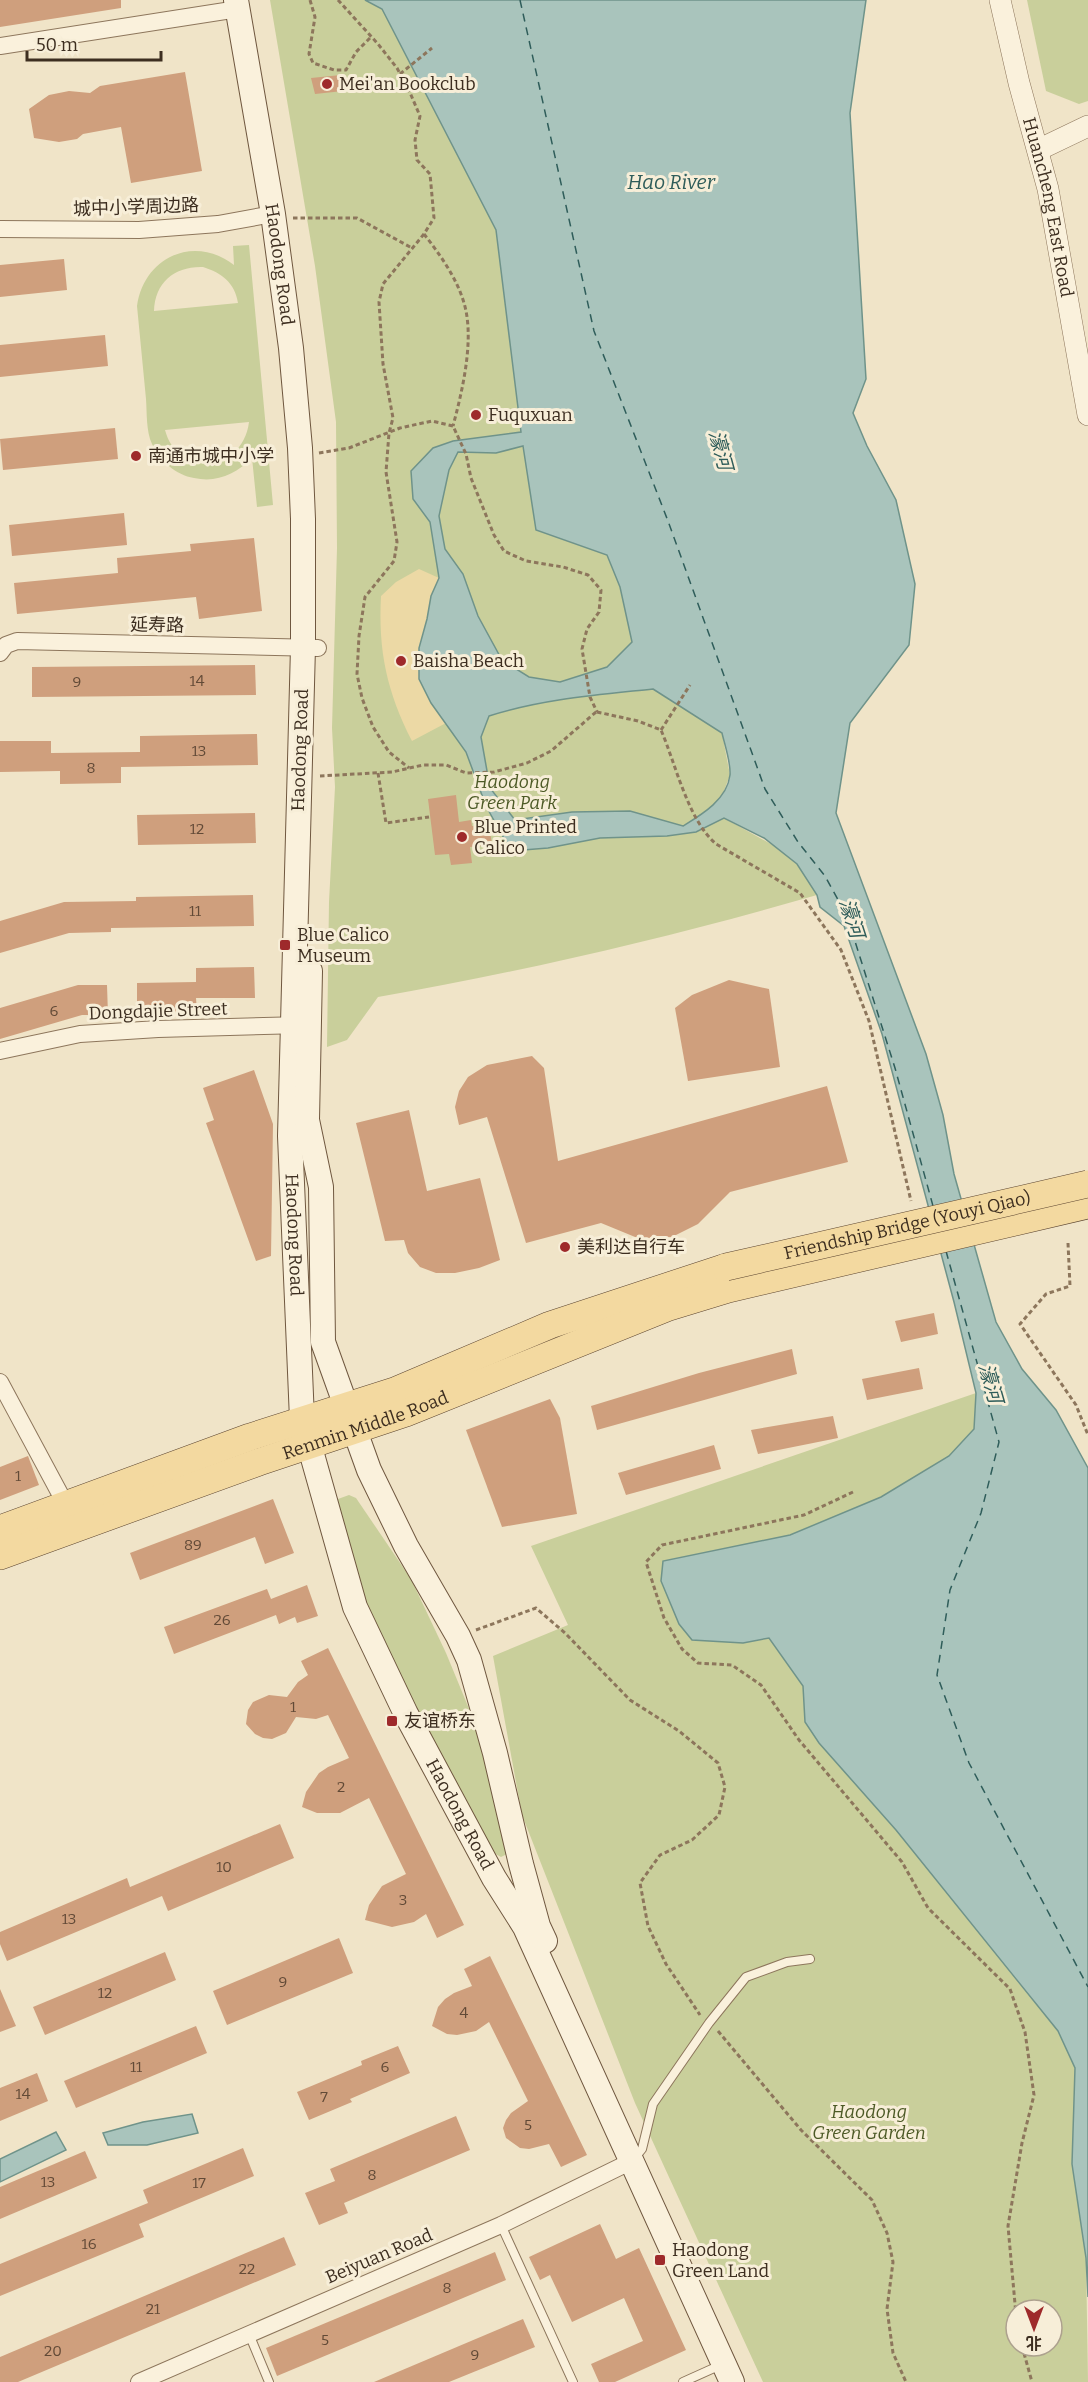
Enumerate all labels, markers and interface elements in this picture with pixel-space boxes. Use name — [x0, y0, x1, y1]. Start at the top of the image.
scale bar — [27, 24, 160, 62]
text: 50 m — [36, 34, 78, 56]
place label: Mei'an Bookclub — [339, 73, 476, 95]
marker: Mei'an Bookclub — [320, 77, 334, 91]
street label: Huancheng East Road — [1018, 115, 1078, 299]
water label: Hao River — [627, 170, 716, 194]
street label: 城中小学周边路 — [73, 194, 199, 220]
street label: Haodong Road — [260, 202, 299, 327]
place label: Fuquxuan — [488, 404, 573, 426]
marker: Fuquxuan — [469, 408, 483, 422]
water label: 濠河 — [704, 428, 739, 476]
place label: 南通市城中小学 — [148, 445, 274, 467]
marker: 南通市城中小学 — [129, 449, 143, 463]
street label: 延寿路 — [130, 614, 184, 636]
place label: Baisha Beach — [413, 650, 524, 672]
marker: Baisha Beach — [394, 654, 408, 668]
house number: 14 — [190, 672, 205, 690]
house number: 9 — [73, 673, 81, 691]
street label: Haodong Road — [287, 688, 313, 812]
house number: 13 — [192, 742, 206, 760]
house number: 8 — [86, 759, 96, 777]
park label: Haodong Green Park — [467, 771, 557, 814]
place label: Blue Printed Calico — [474, 816, 577, 859]
house number: 12 — [190, 820, 204, 838]
marker: Blue Printed Calico — [455, 830, 469, 844]
water label: 濠河 — [834, 895, 871, 945]
house number: 11 — [189, 902, 201, 920]
place label: Blue Calico Museum — [297, 924, 389, 967]
marker: Blue Calico Museum — [278, 938, 292, 952]
street label: Dongdajie Street — [88, 998, 228, 1024]
house number: 6 — [50, 1002, 59, 1020]
street label: Haodong Road — [281, 1173, 308, 1297]
street label: Friendship Bridge (Youyi Qiao) — [782, 1186, 1033, 1264]
place label: 美利达自行车 — [577, 1236, 685, 1258]
marker: 美利达自行车 — [558, 1240, 572, 1254]
water label: 濠河 — [974, 1360, 1009, 1409]
street label: Renmin Middle Road — [280, 1386, 452, 1464]
house number: 1 — [15, 1467, 21, 1485]
house number: 89 — [184, 1536, 202, 1554]
house number: 26 — [214, 1611, 231, 1629]
house number: 1 — [290, 1698, 296, 1716]
place label: 友谊桥东 — [404, 1710, 476, 1732]
marker: 友谊桥东 — [385, 1714, 399, 1728]
street label: Haodong Road — [421, 1755, 499, 1874]
house number: 2 — [337, 1778, 345, 1796]
house number: 10 — [216, 1858, 232, 1876]
house number: 3 — [399, 1891, 407, 1909]
house number: 13 — [62, 1910, 76, 1928]
house number: 9 — [279, 1973, 287, 1991]
house number: 12 — [98, 1984, 112, 2002]
house number: 4 — [460, 2004, 469, 2022]
house number: 11 — [130, 2058, 142, 2076]
house number: 6 — [381, 2058, 390, 2076]
house number: 14 — [16, 2085, 31, 2103]
house number: 7 — [320, 2088, 328, 2106]
park label: Haodong Green Garden — [812, 2101, 926, 2144]
house number: 5 — [524, 2116, 532, 2134]
house number: 8 — [367, 2166, 377, 2184]
house number: 13 — [41, 2173, 55, 2191]
house number: 17 — [192, 2174, 206, 2192]
street label: Beiyuan Road — [322, 2223, 436, 2288]
house number: 16 — [82, 2235, 97, 2253]
place label: Haodong Green Land — [672, 2239, 769, 2282]
marker: Haodong Green Land — [653, 2253, 667, 2267]
house number: 22 — [239, 2260, 255, 2278]
house number: 8 — [442, 2279, 452, 2297]
north arrow — [1004, 2298, 1064, 2358]
house number: 21 — [146, 2300, 160, 2318]
house number: 5 — [321, 2331, 329, 2349]
text: 北 — [1026, 2333, 1042, 2352]
house number: 20 — [44, 2342, 62, 2360]
house number: 9 — [471, 2346, 479, 2364]

